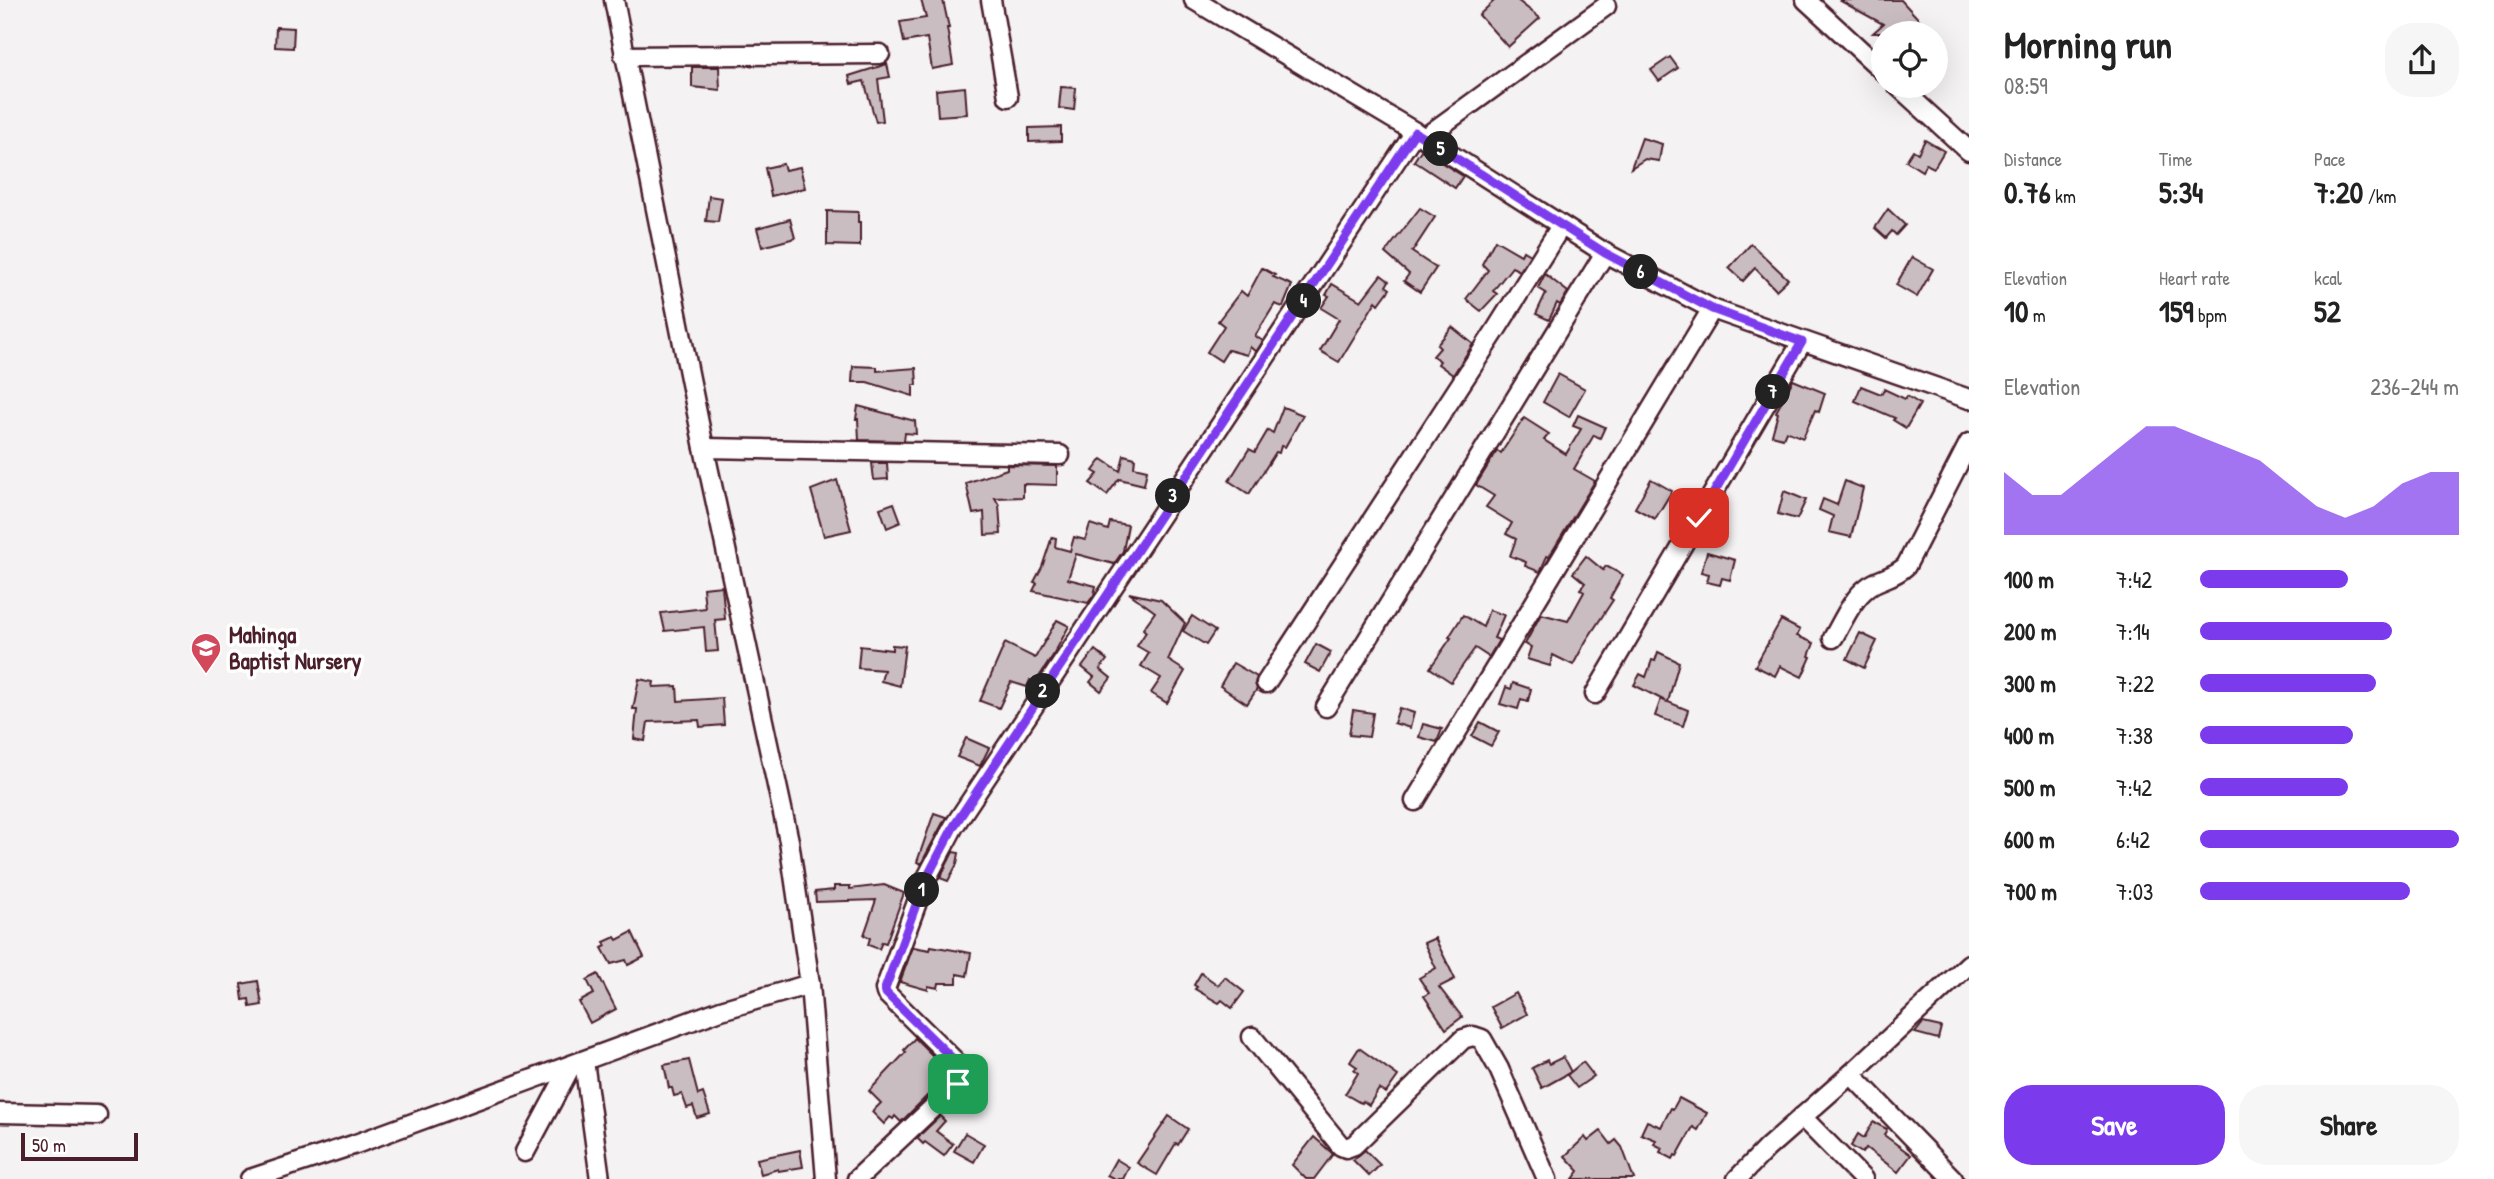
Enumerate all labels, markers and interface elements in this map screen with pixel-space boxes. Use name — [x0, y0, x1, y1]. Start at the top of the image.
text: Morning run — [2004, 18, 2172, 70]
map controls — [1871, 21, 1948, 98]
button: locate — [1871, 21, 1948, 98]
button: share — [2385, 23, 2459, 97]
text: 08:59 — [2004, 70, 2048, 101]
pin: 5 — [1424, 132, 1458, 166]
text: 5 — [1436, 135, 1445, 161]
text: Distance — [2004, 146, 2062, 172]
text: Time — [2159, 146, 2193, 172]
text: Pace — [2314, 146, 2346, 172]
text: 0.76 — [2004, 172, 2051, 212]
text: 5:34 — [2159, 172, 2203, 212]
text: 7:20 — [2314, 172, 2363, 212]
text: km — [2051, 183, 2076, 209]
text: /km — [2363, 183, 2397, 209]
pin: 6 — [1624, 254, 1658, 290]
text: 6 — [1637, 258, 1644, 284]
text: Elevation — [2004, 265, 2067, 291]
text: Heart rate — [2159, 265, 2230, 291]
text: kcal — [2314, 265, 2342, 291]
pin: 4 — [1286, 284, 1322, 318]
text: 4 — [1300, 287, 1307, 313]
text: 10 — [2004, 291, 2028, 331]
text: 159 — [2159, 291, 2194, 331]
text: 52 — [2314, 291, 2341, 331]
text: m — [2028, 302, 2046, 328]
text: bpm — [2194, 302, 2227, 328]
text: Elevation — [2004, 371, 2080, 402]
text: 236–244 m — [2370, 371, 2459, 402]
pin: 7 — [1756, 374, 1790, 410]
text: 7 — [1768, 378, 1777, 404]
pin: 3 — [1156, 478, 1190, 514]
text: 3 — [1168, 482, 1177, 508]
pin — [1669, 488, 1729, 548]
icon: check — [1680, 499, 1718, 537]
text: 100 m — [2004, 564, 2054, 595]
text: 7:42 — [2116, 564, 2152, 595]
text: 200 m — [2004, 616, 2056, 647]
text: 7:14 — [2116, 616, 2150, 647]
place label: Mahinga Baptist Nursery — [229, 619, 362, 677]
school or university icon: Mahinga Baptist Nursery — [189, 631, 223, 675]
text: 300 m — [2004, 668, 2056, 699]
text: 7:22 — [2116, 668, 2154, 699]
pin: 2 — [1026, 674, 1060, 708]
text: 2 — [1038, 677, 1047, 703]
text: 400 m — [2004, 720, 2054, 751]
text: 7:38 — [2116, 720, 2153, 751]
text: 500 m — [2004, 772, 2055, 803]
text: 7:42 — [2116, 772, 2152, 803]
text: 600 m — [2004, 824, 2055, 855]
text: 6:42 — [2116, 824, 2150, 855]
pin: 1 — [904, 872, 940, 908]
text: 1 — [918, 876, 925, 902]
text: 700 m — [2004, 876, 2057, 907]
text: 7:03 — [2116, 876, 2153, 907]
pin — [928, 1054, 988, 1114]
icon: arrive — [939, 1065, 977, 1103]
button: Save — [2004, 1085, 2225, 1165]
button: Share — [2239, 1085, 2459, 1165]
scale bar — [21, 1130, 138, 1162]
text: 50 m — [32, 1132, 66, 1158]

